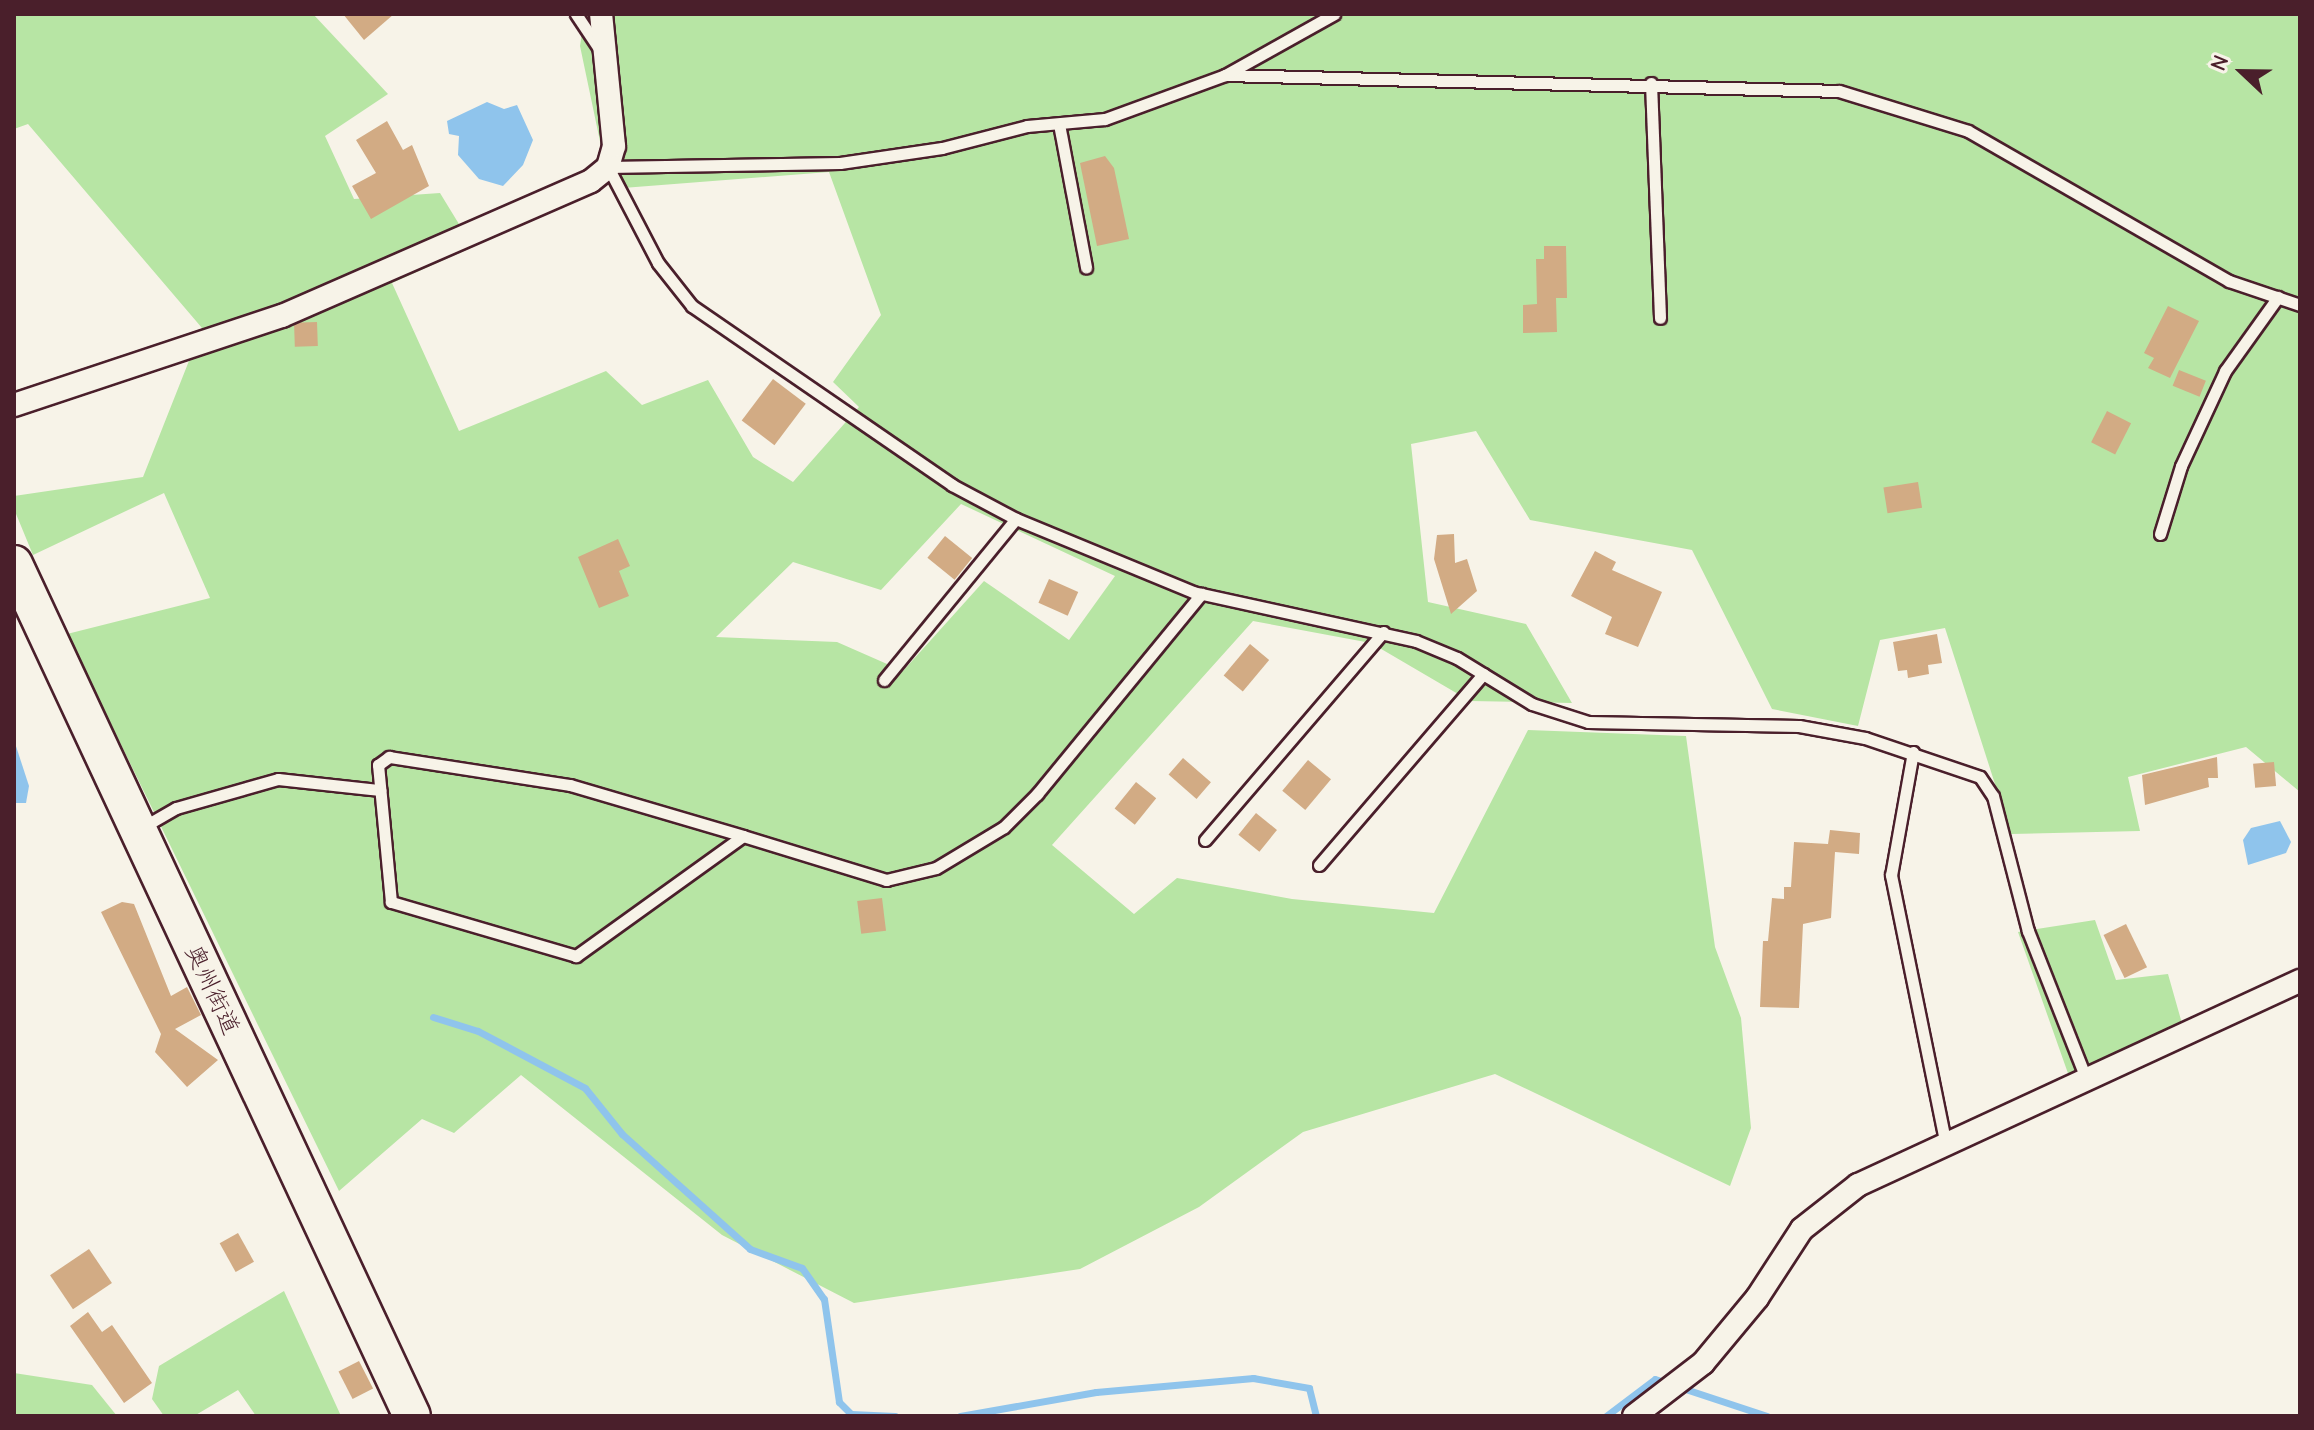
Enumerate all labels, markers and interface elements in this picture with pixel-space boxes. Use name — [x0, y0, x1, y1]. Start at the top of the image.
north arrow — [2202, 32, 2282, 112]
text: N — [2205, 51, 2234, 75]
street label: 奥州街道 — [179, 940, 245, 1040]

